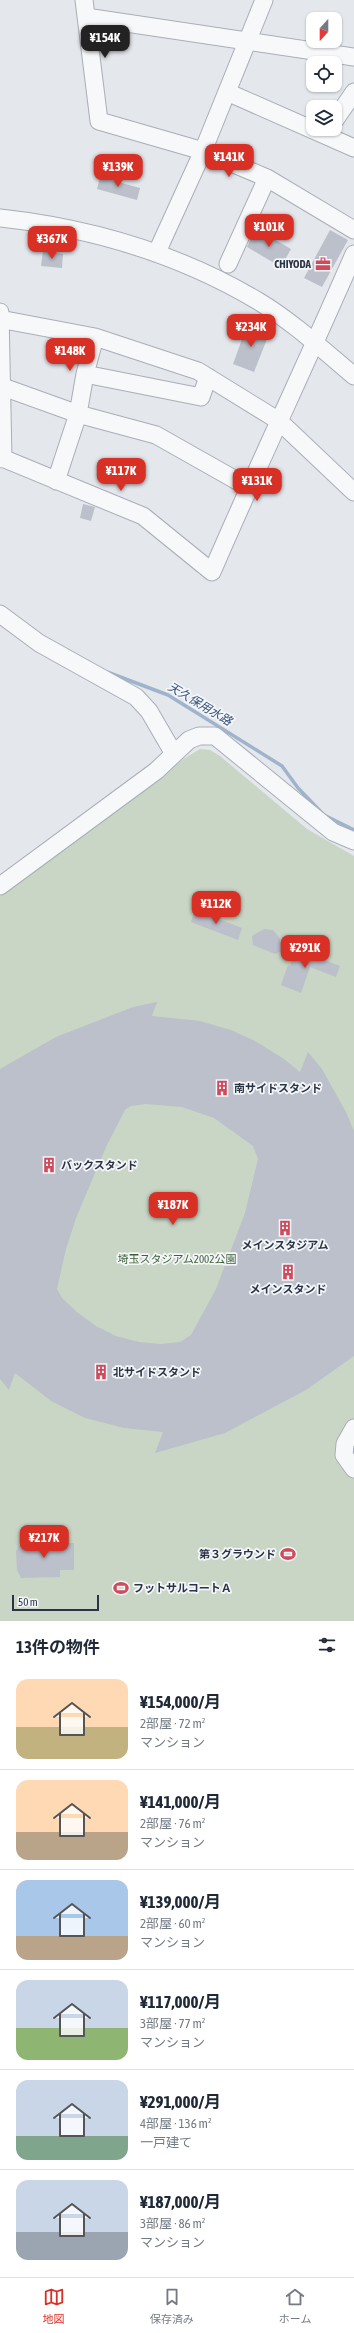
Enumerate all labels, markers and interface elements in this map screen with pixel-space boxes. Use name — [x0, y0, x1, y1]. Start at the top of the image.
north arrow — [306, 12, 342, 48]
map controls — [306, 12, 342, 136]
pin: ¥154K — [77, 25, 133, 59]
text: ¥154K — [90, 30, 120, 45]
button: locate — [306, 56, 342, 92]
button: layers — [306, 100, 342, 136]
pin: ¥141K — [201, 144, 257, 178]
text: ¥141K — [214, 149, 244, 164]
pin: ¥139K — [90, 154, 146, 188]
text: ¥139K — [103, 159, 133, 174]
pin: ¥101K — [241, 214, 297, 248]
text: ¥101K — [254, 219, 284, 234]
pin: ¥367K — [24, 226, 80, 260]
text: ¥367K — [37, 231, 67, 246]
office icon: CHIYODA — [314, 255, 332, 273]
place label: CHIYODA — [274, 258, 312, 270]
pin: ¥234K — [223, 314, 279, 348]
text: ¥234K — [236, 319, 266, 334]
pin: ¥148K — [42, 338, 98, 372]
text: ¥148K — [55, 343, 85, 358]
pin: ¥117K — [93, 458, 149, 492]
text: ¥117K — [106, 463, 136, 478]
pin: ¥131K — [229, 468, 285, 502]
text: ¥131K — [242, 473, 272, 488]
water label: 天久保用水路 — [166, 679, 235, 729]
pin: ¥112K — [188, 891, 244, 925]
text: ¥112K — [201, 896, 231, 911]
pin: ¥291K — [277, 935, 333, 969]
text: ¥291K — [290, 940, 320, 955]
building icon: 南サイドスタンド — [213, 1079, 231, 1097]
place label: 南サイドスタンド — [234, 1082, 322, 1094]
building icon: バックスタンド — [40, 1156, 58, 1174]
place label: バックスタンド — [61, 1159, 138, 1171]
pin: ¥187K — [145, 1192, 201, 1226]
text: ¥187K — [158, 1197, 188, 1212]
building icon: メインスタジアム — [276, 1219, 294, 1237]
place label: メインスタジアム — [241, 1239, 329, 1251]
park label: 埼玉スタジアム2002公園 — [118, 1253, 236, 1265]
building icon: メインスタンド — [279, 1263, 297, 1281]
place label: メインスタンド — [250, 1283, 326, 1295]
building icon: 北サイドスタンド — [92, 1363, 110, 1381]
place label: 北サイドスタンド — [113, 1366, 201, 1378]
pin: ¥217K — [16, 1525, 72, 1559]
text: ¥217K — [29, 1530, 59, 1545]
sports icon: 第３グラウンド — [279, 1545, 297, 1563]
place label: 第３グラウンド — [199, 1548, 276, 1560]
sports icon: フットサルコートＡ — [112, 1579, 130, 1597]
place label: フットサルコートＡ — [133, 1582, 232, 1594]
scale bar — [12, 1593, 99, 1612]
text: 50 m — [18, 1596, 38, 1608]
icon: filters — [316, 1634, 338, 1656]
text: 13件の物件 — [16, 1637, 100, 1657]
text: ¥154,000/月 — [140, 1692, 221, 1712]
icon: home — [48, 1695, 96, 1743]
text: 2部屋 · 72 m² — [140, 1716, 205, 1731]
text: マンション — [140, 1735, 205, 1750]
text: ¥141,000/月 — [140, 1792, 221, 1812]
icon: home — [48, 1796, 96, 1844]
text: 2部屋 · 76 m² — [140, 1816, 205, 1831]
text: マンション — [140, 1835, 205, 1850]
text: ¥139,000/月 — [140, 1892, 221, 1912]
icon: home — [48, 1896, 96, 1944]
text: 2部屋 · 60 m² — [140, 1916, 205, 1931]
text: マンション — [140, 1935, 205, 1950]
text: ¥117,000/月 — [140, 1992, 221, 2012]
icon: home — [48, 1996, 96, 2044]
text: 3部屋 · 77 m² — [140, 2016, 205, 2031]
text: マンション — [140, 2035, 205, 2050]
text: ¥291,000/月 — [140, 2092, 221, 2112]
icon: home — [48, 2096, 96, 2144]
text: 4部屋 · 136 m² — [140, 2116, 212, 2131]
text: 一戸建て — [140, 2135, 192, 2150]
text: ¥187,000/月 — [140, 2192, 221, 2212]
icon: home — [48, 2196, 96, 2244]
text: 3部屋 · 86 m² — [140, 2216, 205, 2231]
text: マンション — [140, 2235, 205, 2250]
tab: 地図 — [43, 2286, 65, 2326]
tab: 保存済み — [150, 2286, 194, 2326]
tab: ホーム — [279, 2286, 311, 2326]

